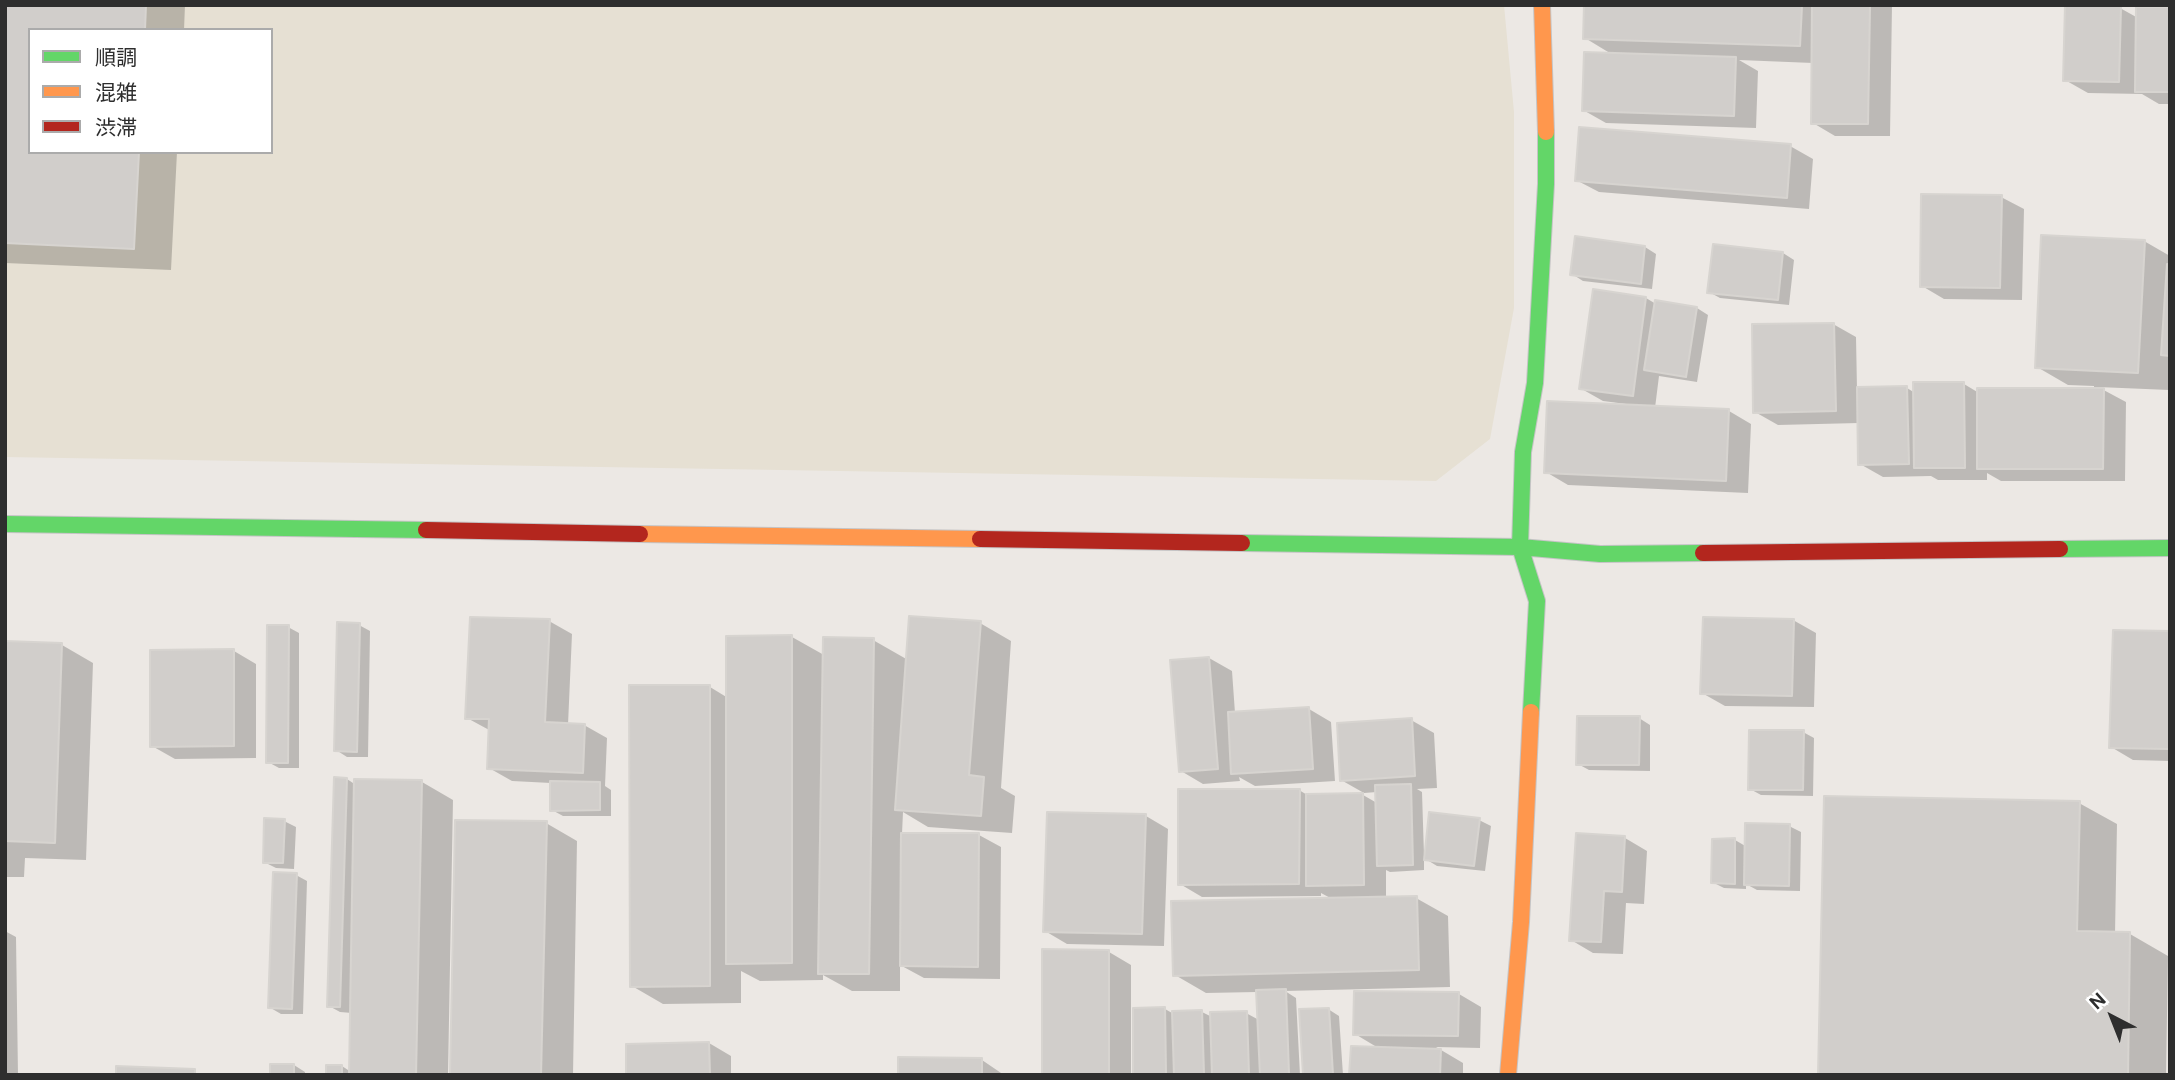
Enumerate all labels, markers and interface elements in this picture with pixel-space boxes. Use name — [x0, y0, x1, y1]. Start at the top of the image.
legend — [28, 28, 273, 154]
text: 順調 — [95, 44, 137, 72]
text: 混雑 — [95, 79, 137, 107]
text: 渋滞 — [95, 114, 137, 142]
north arrow — [2077, 982, 2147, 1052]
text: N — [2084, 987, 2111, 1015]

